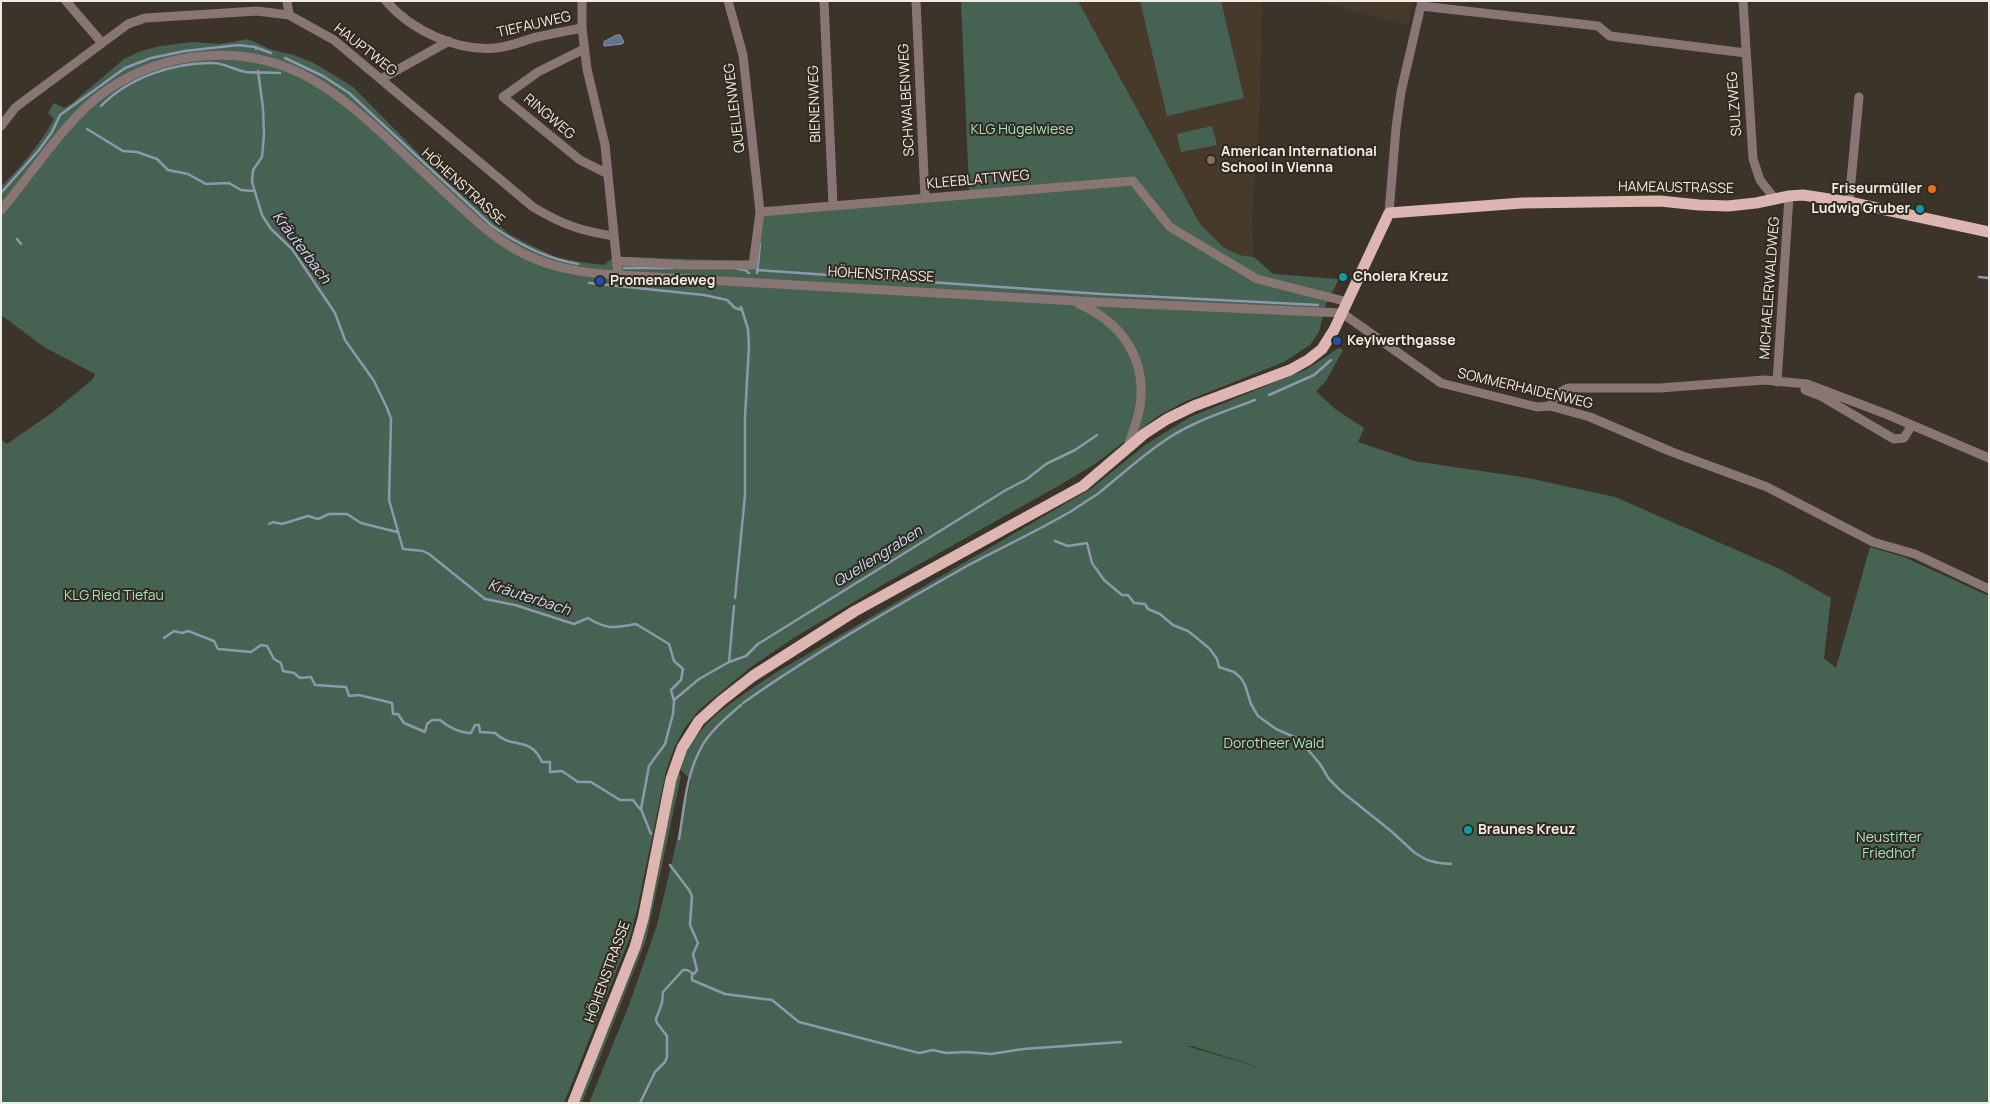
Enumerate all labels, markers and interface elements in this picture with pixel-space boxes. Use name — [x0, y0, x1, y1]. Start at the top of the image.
street label: TIEFAUWEG — [495, 8, 573, 42]
street label: HAUPTWEG — [330, 20, 400, 80]
street label: SCHWALBENWEG — [896, 43, 918, 157]
street label: QUELLENWEG — [721, 62, 749, 154]
street label: BIENENWEG — [805, 65, 825, 143]
street label: SULZWEG — [1724, 71, 1746, 137]
street label: RINGWEG — [520, 91, 578, 143]
park label: KLG Hügelwiese — [970, 122, 1074, 138]
place label: American International School in Vienna — [1221, 144, 1377, 176]
street label: HÖHENSTRASSE — [418, 145, 508, 229]
marker: American International School in Vienna — [1205, 154, 1217, 166]
street label: KLEEBLATTWEG — [926, 167, 1030, 193]
street label: HAMEAUSTRASSE — [1618, 179, 1734, 197]
place label: Friseurmüller — [1832, 181, 1922, 197]
marker: Friseurmüller — [1926, 183, 1938, 195]
place label: Ludwig Gruber — [1811, 201, 1910, 217]
marker: Ludwig Gruber — [1914, 203, 1926, 215]
water label: Kräuterbach — [268, 208, 334, 288]
street label: MICHAELERWALDWEG — [1757, 216, 1783, 360]
street label: HÖHENSTRASSE — [827, 264, 935, 286]
place label: Cholera Kreuz — [1353, 269, 1449, 285]
marker: Cholera Kreuz — [1337, 271, 1349, 283]
place label: Promenadeweg — [610, 273, 715, 289]
marker: Promenadeweg — [594, 275, 606, 287]
place label: Keylwerthgasse — [1347, 333, 1456, 349]
marker: Keylwerthgasse — [1331, 335, 1343, 347]
street label: SOMMERHAIDENWEG — [1456, 365, 1594, 413]
water label: Quellengraben — [830, 522, 926, 592]
water label: Kräuterbach — [486, 576, 572, 620]
park label: KLG Ried Tiefau — [64, 588, 164, 604]
park label: Dorotheer Wald — [1224, 736, 1324, 752]
place label: Braunes Kreuz — [1478, 822, 1576, 838]
marker: Braunes Kreuz — [1462, 824, 1474, 836]
park label: Neustifter Friedhof — [1856, 830, 1922, 862]
street label: HÖHENSTRASSE — [582, 919, 634, 1025]

